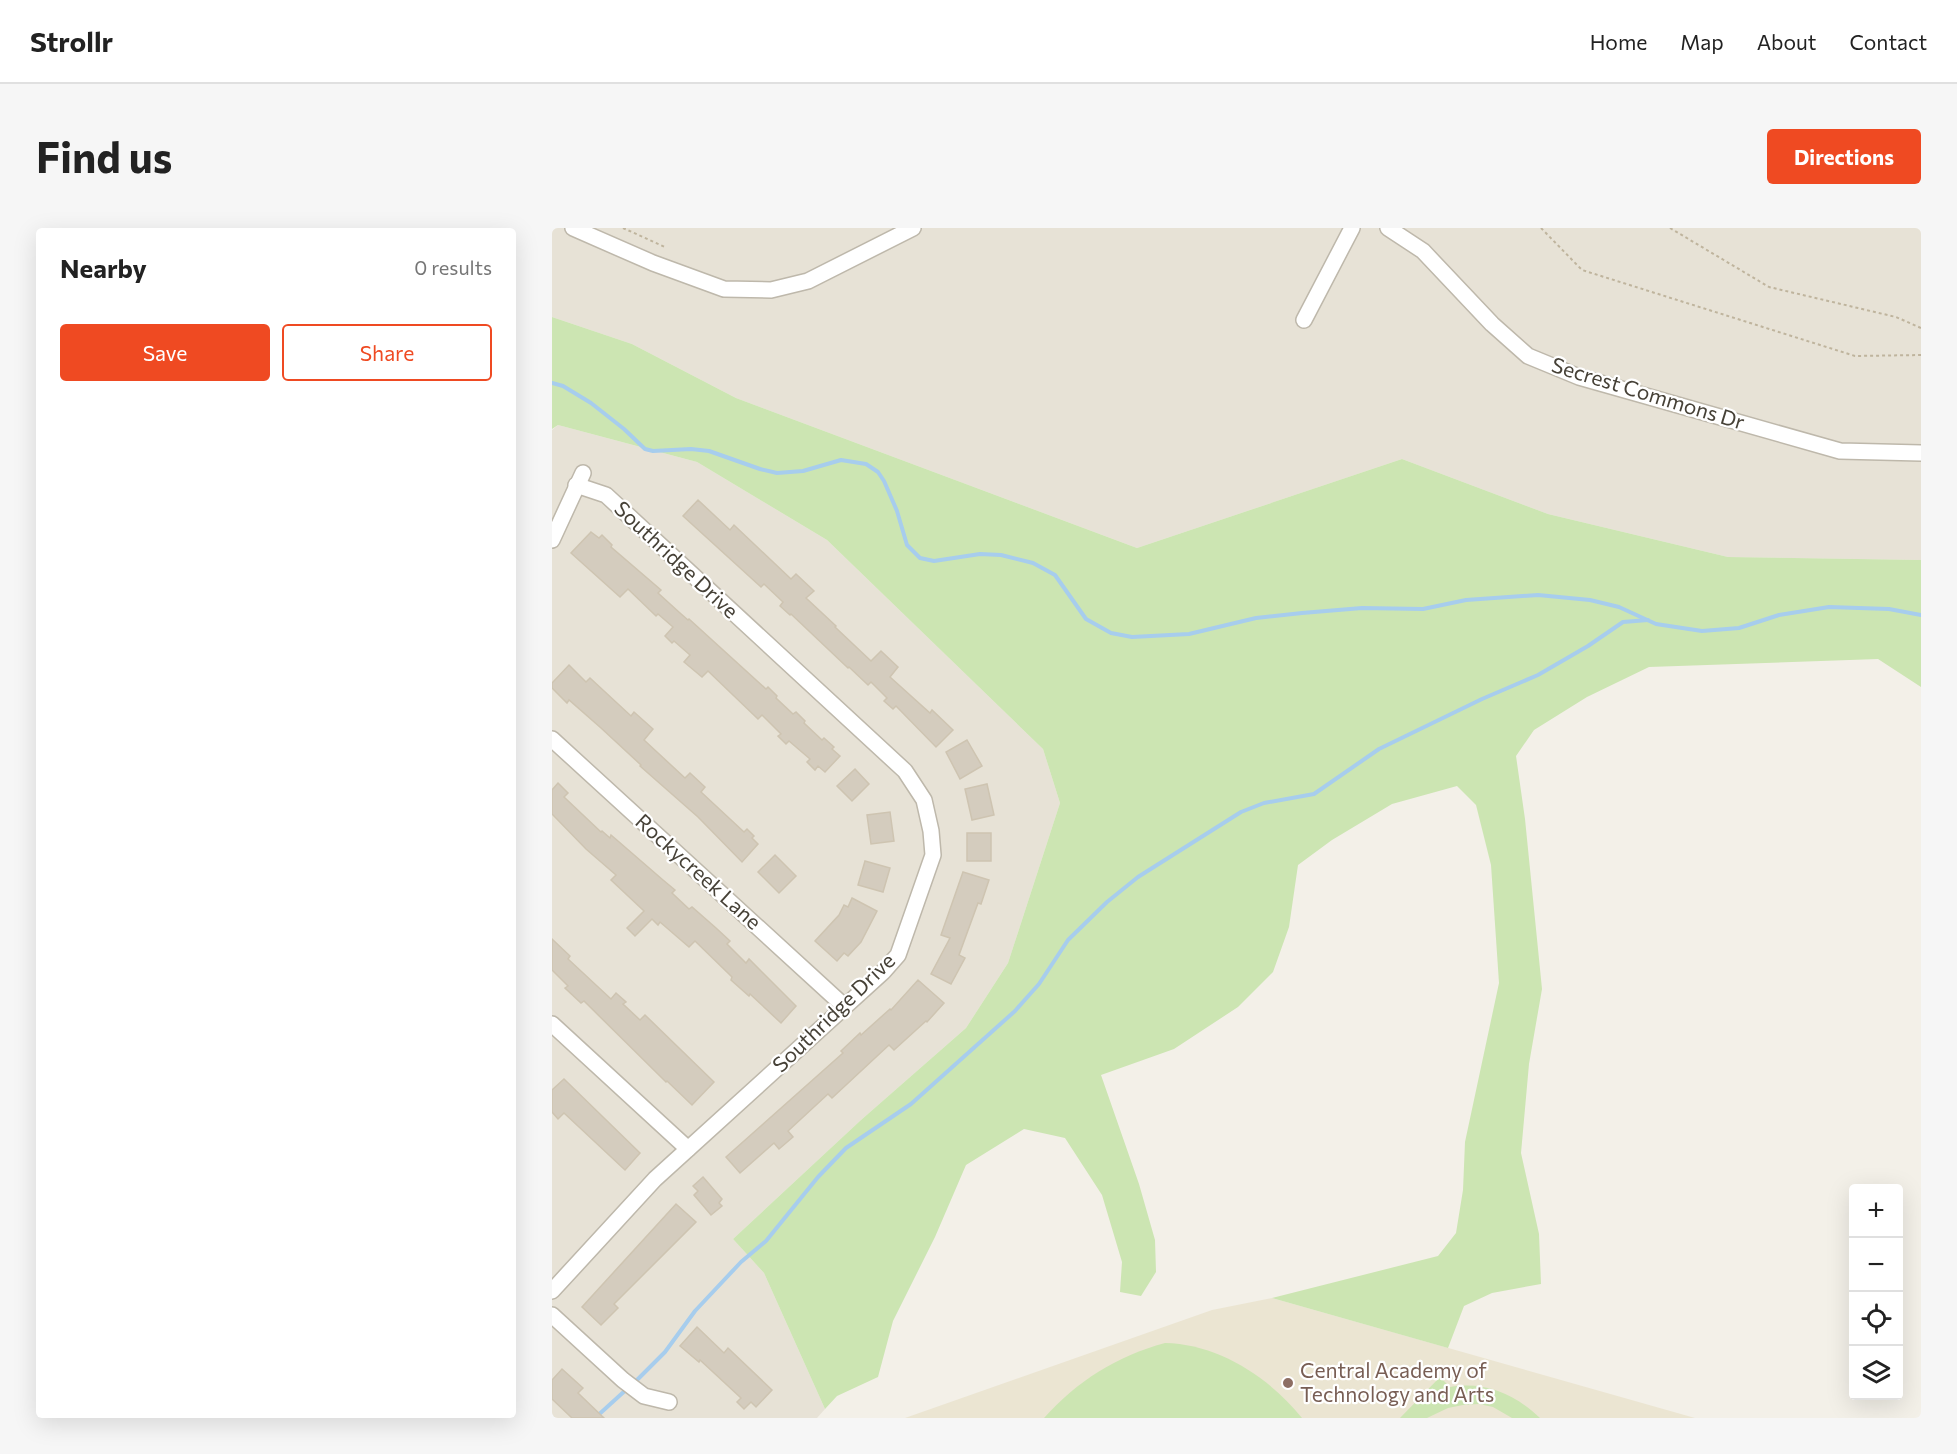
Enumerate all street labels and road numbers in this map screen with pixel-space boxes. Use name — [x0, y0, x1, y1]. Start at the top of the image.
street label: Secrest Commons Dr — [1549, 351, 1748, 434]
street label: Southridge Drive — [610, 495, 744, 623]
street label: Rockycreek Lane — [631, 808, 767, 934]
street label: Southridge Drive — [767, 947, 899, 1077]

